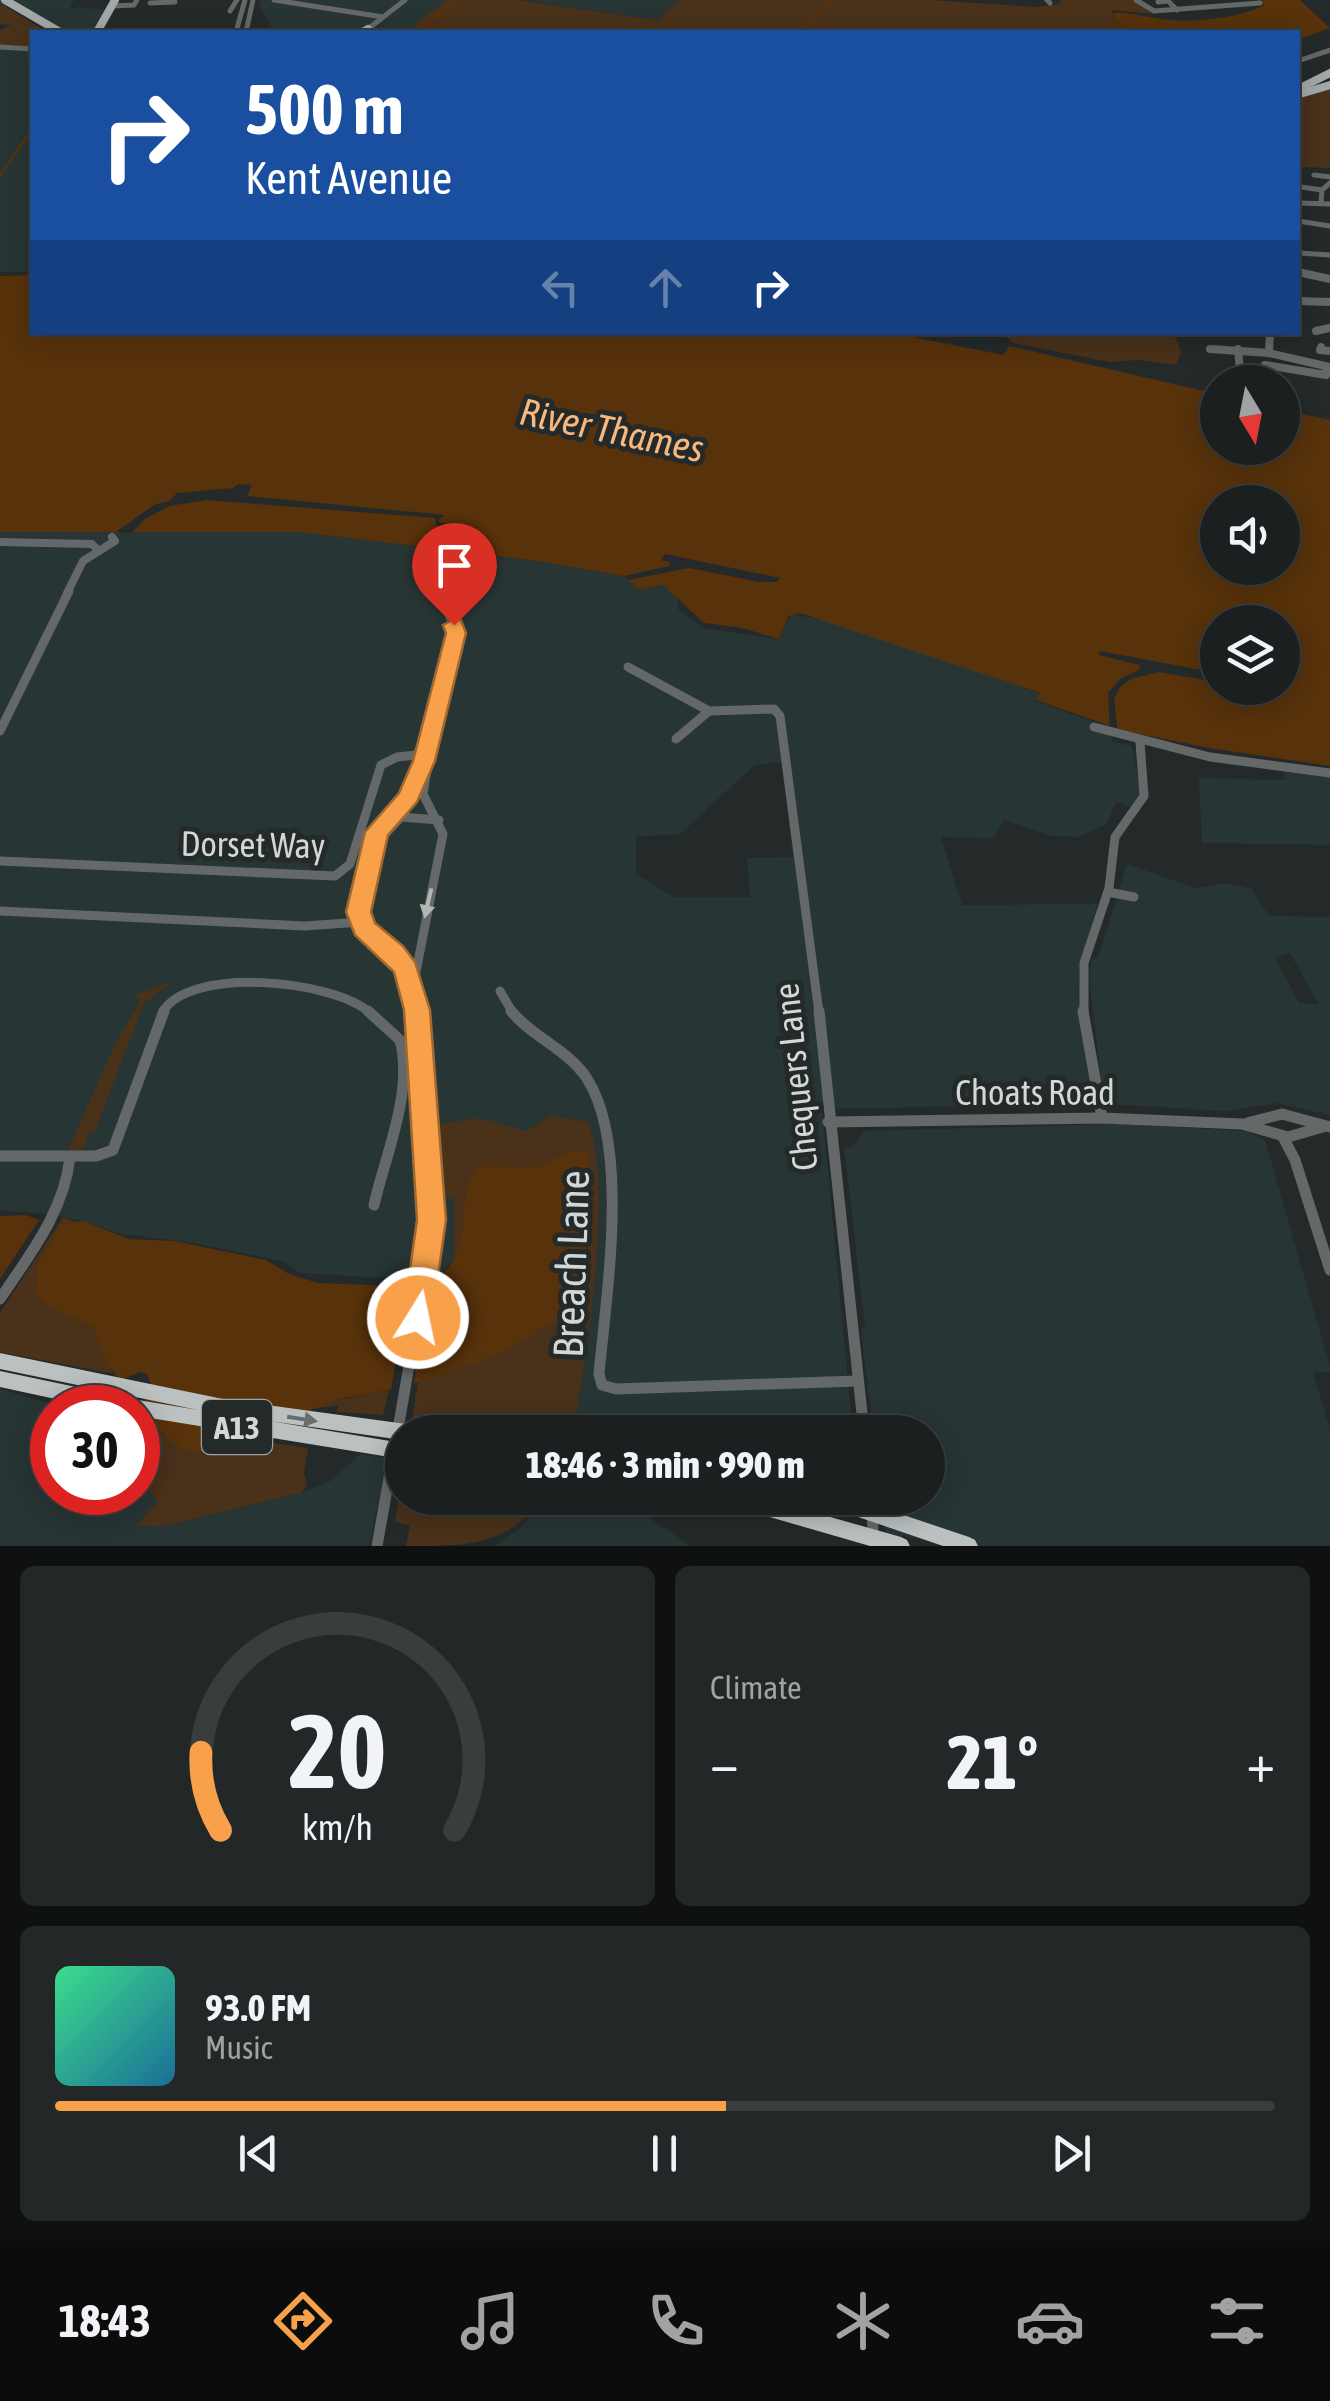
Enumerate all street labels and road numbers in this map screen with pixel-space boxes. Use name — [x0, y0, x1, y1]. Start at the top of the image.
street label: Dorset Way — [180, 823, 326, 865]
street label: Chequers Lane — [765, 981, 825, 1173]
street label: Choats Road — [955, 1072, 1115, 1112]
street label: Breach Lane — [544, 1169, 598, 1359]
road number: A13 — [202, 1400, 272, 1454]

